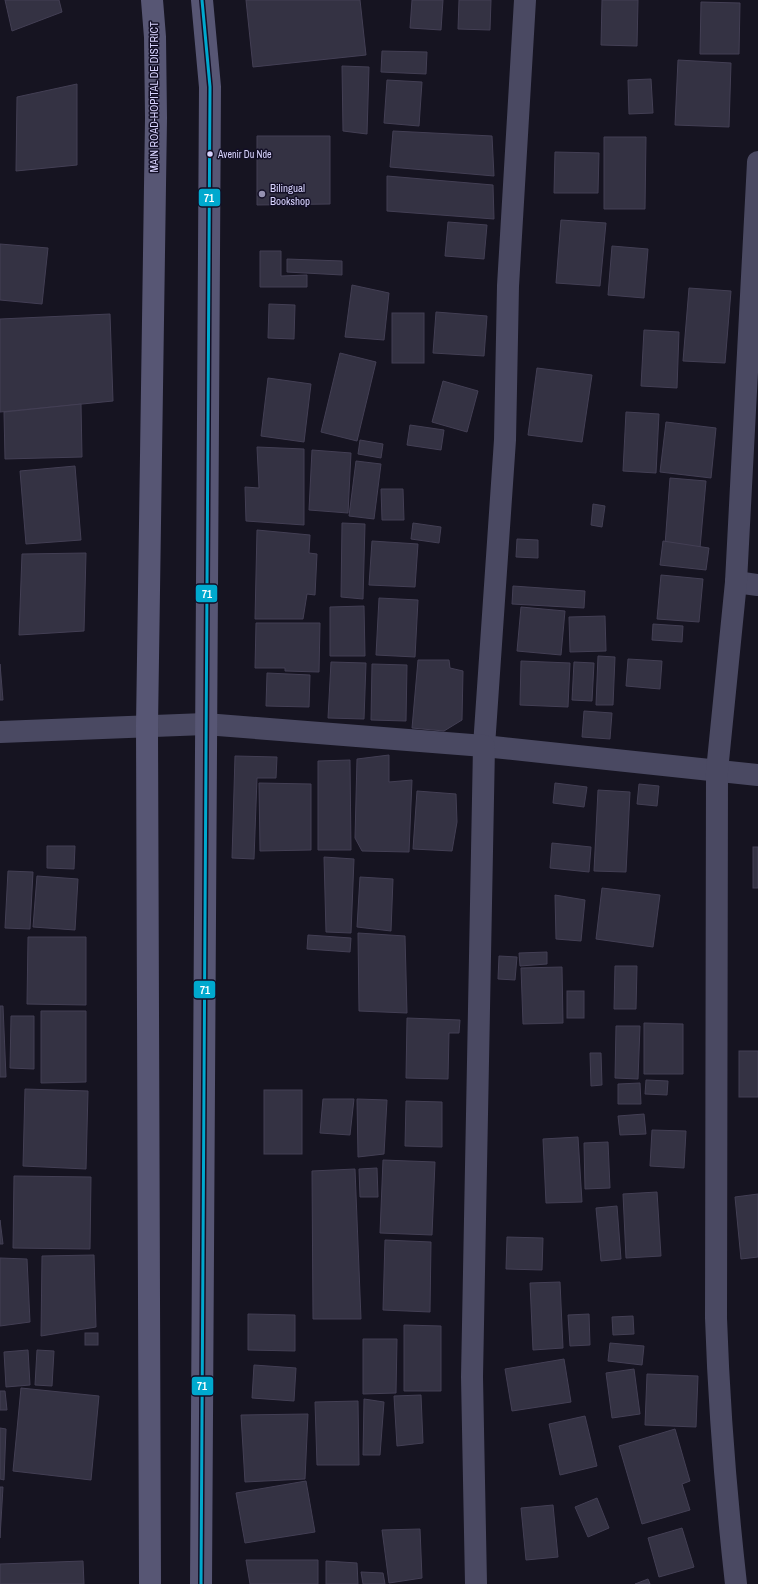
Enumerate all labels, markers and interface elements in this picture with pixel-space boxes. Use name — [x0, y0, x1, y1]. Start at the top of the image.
street label: MAIN ROAD-HOPITAL DE DISTRICT — [147, 21, 161, 172]
place label: Avenir Du Nde — [217, 148, 272, 161]
marker: Avenir Du Nde — [205, 149, 215, 159]
place label: Bilingual Bookshop — [270, 181, 310, 208]
line badge: 71 — [198, 188, 221, 207]
marker: Bilingual Bookshop — [257, 189, 267, 199]
text: 71 — [204, 191, 214, 205]
line badge: 71 — [195, 584, 218, 603]
text: 71 — [202, 587, 212, 601]
line badge: 71 — [193, 980, 216, 999]
text: 71 — [200, 983, 210, 997]
line badge: 71 — [191, 1376, 214, 1396]
text: 71 — [197, 1379, 207, 1393]

